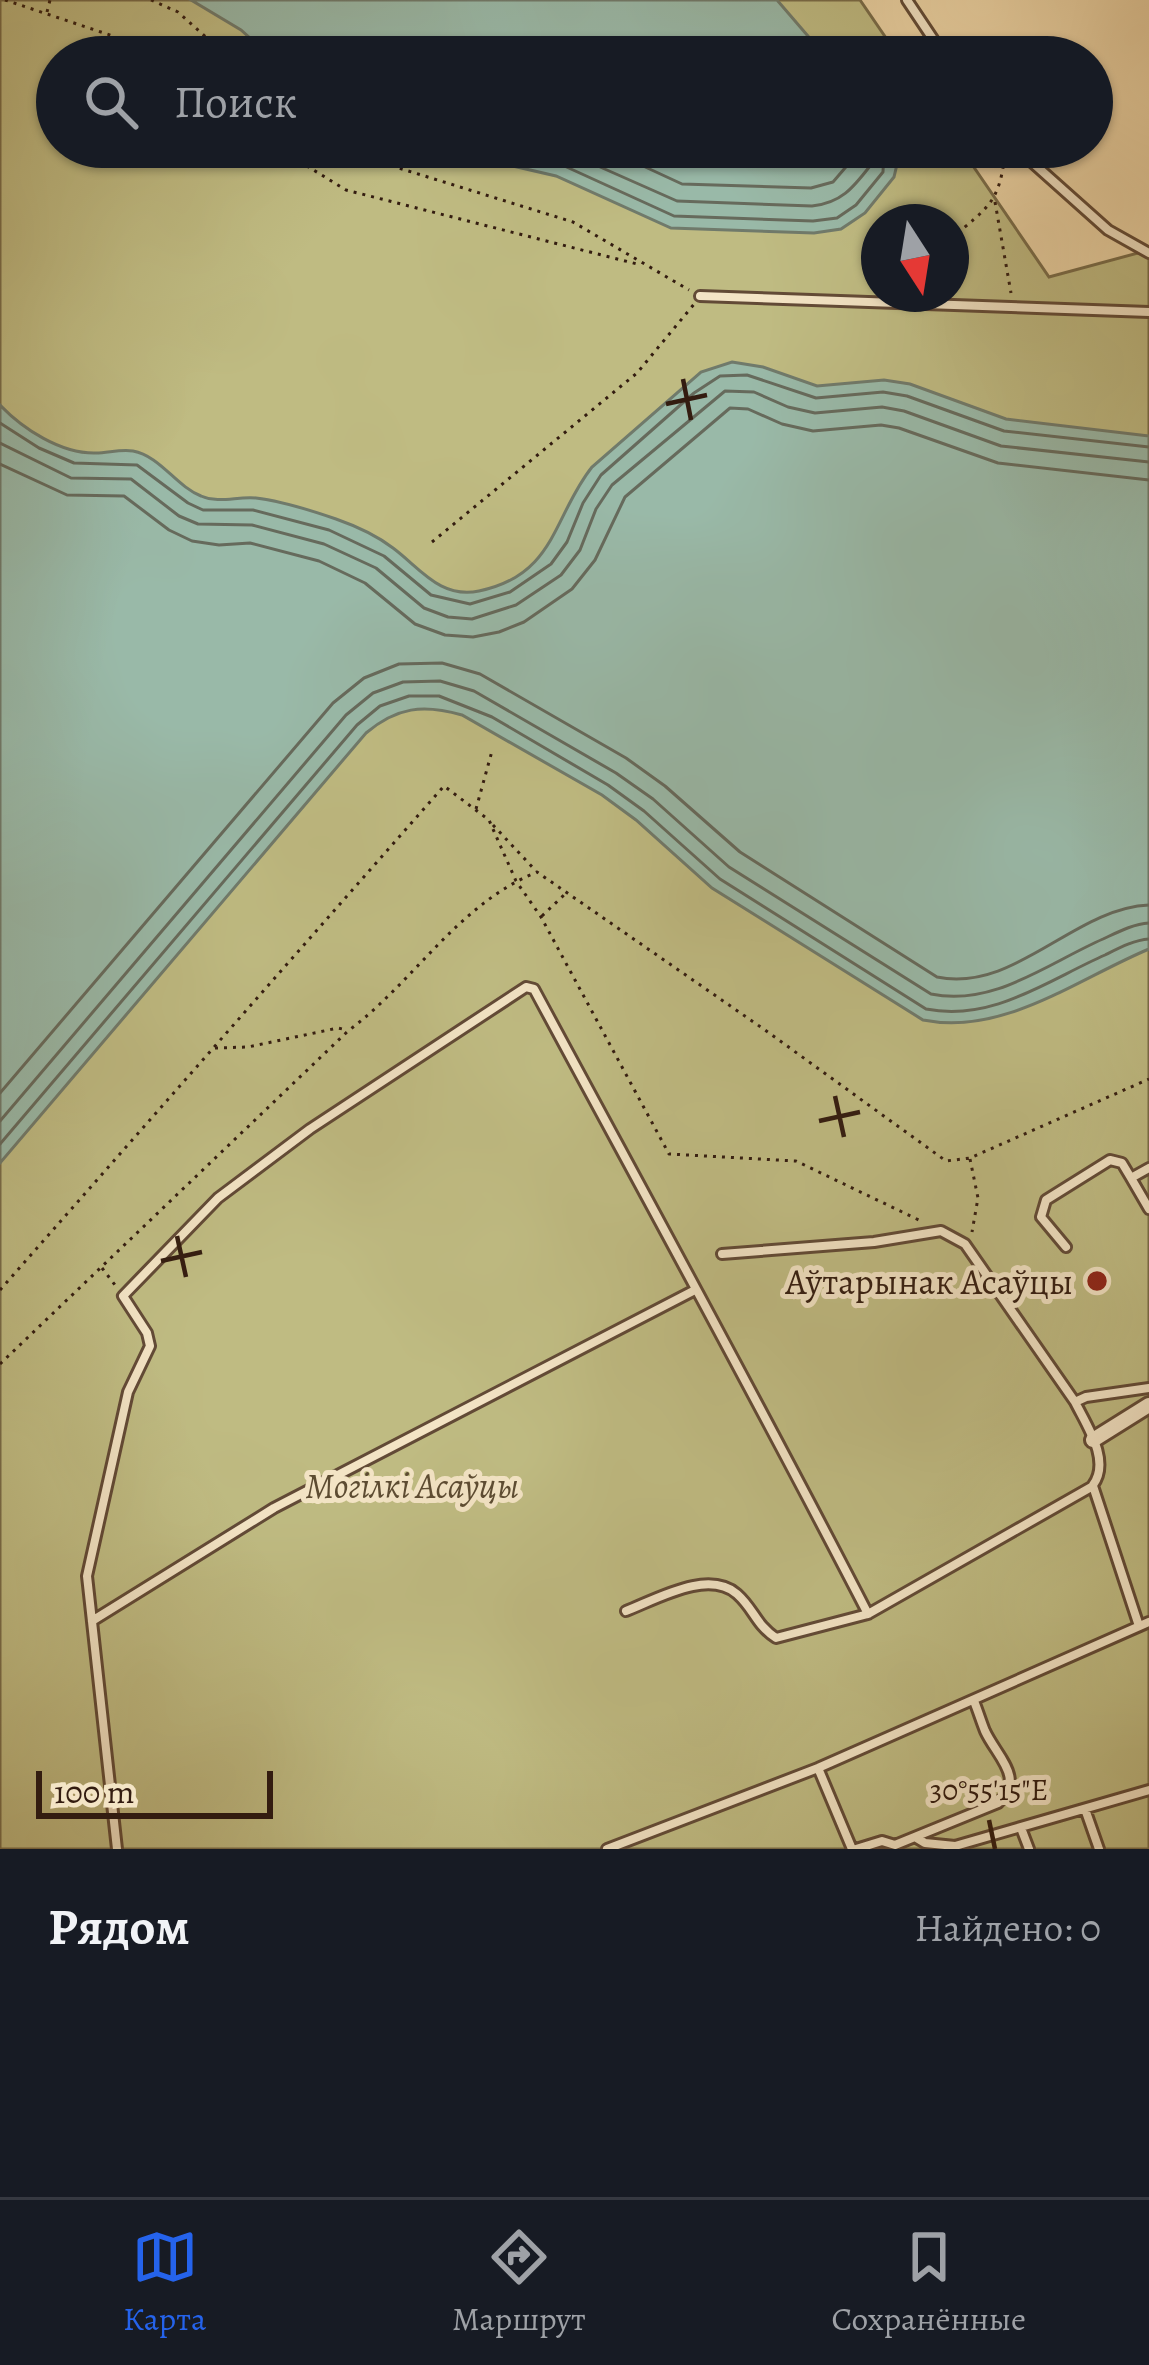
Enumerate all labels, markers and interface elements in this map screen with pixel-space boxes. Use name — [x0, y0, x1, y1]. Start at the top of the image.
search box — [36, 36, 1113, 168]
icon: search — [78, 69, 144, 135]
text: Поиск — [174, 71, 297, 133]
north arrow — [861, 204, 969, 312]
place label: Аўтарынак Асаўцы — [785, 1257, 1073, 1306]
marker: Аўтарынак Асаўцы — [1084, 1268, 1110, 1294]
park label: Могілкі Асаўцы — [305, 1461, 519, 1510]
scale bar — [36, 1765, 273, 1818]
text: 100 m — [54, 1769, 134, 1814]
text: 30°55'15"E — [930, 1770, 1048, 1810]
text: Рядом — [48, 1892, 190, 1962]
text: Найдено: 0 — [914, 1901, 1101, 1954]
tab: Карта — [123, 2224, 206, 2341]
tab: Маршрут — [452, 2224, 586, 2341]
tab: Сохранённые — [831, 2224, 1026, 2341]

